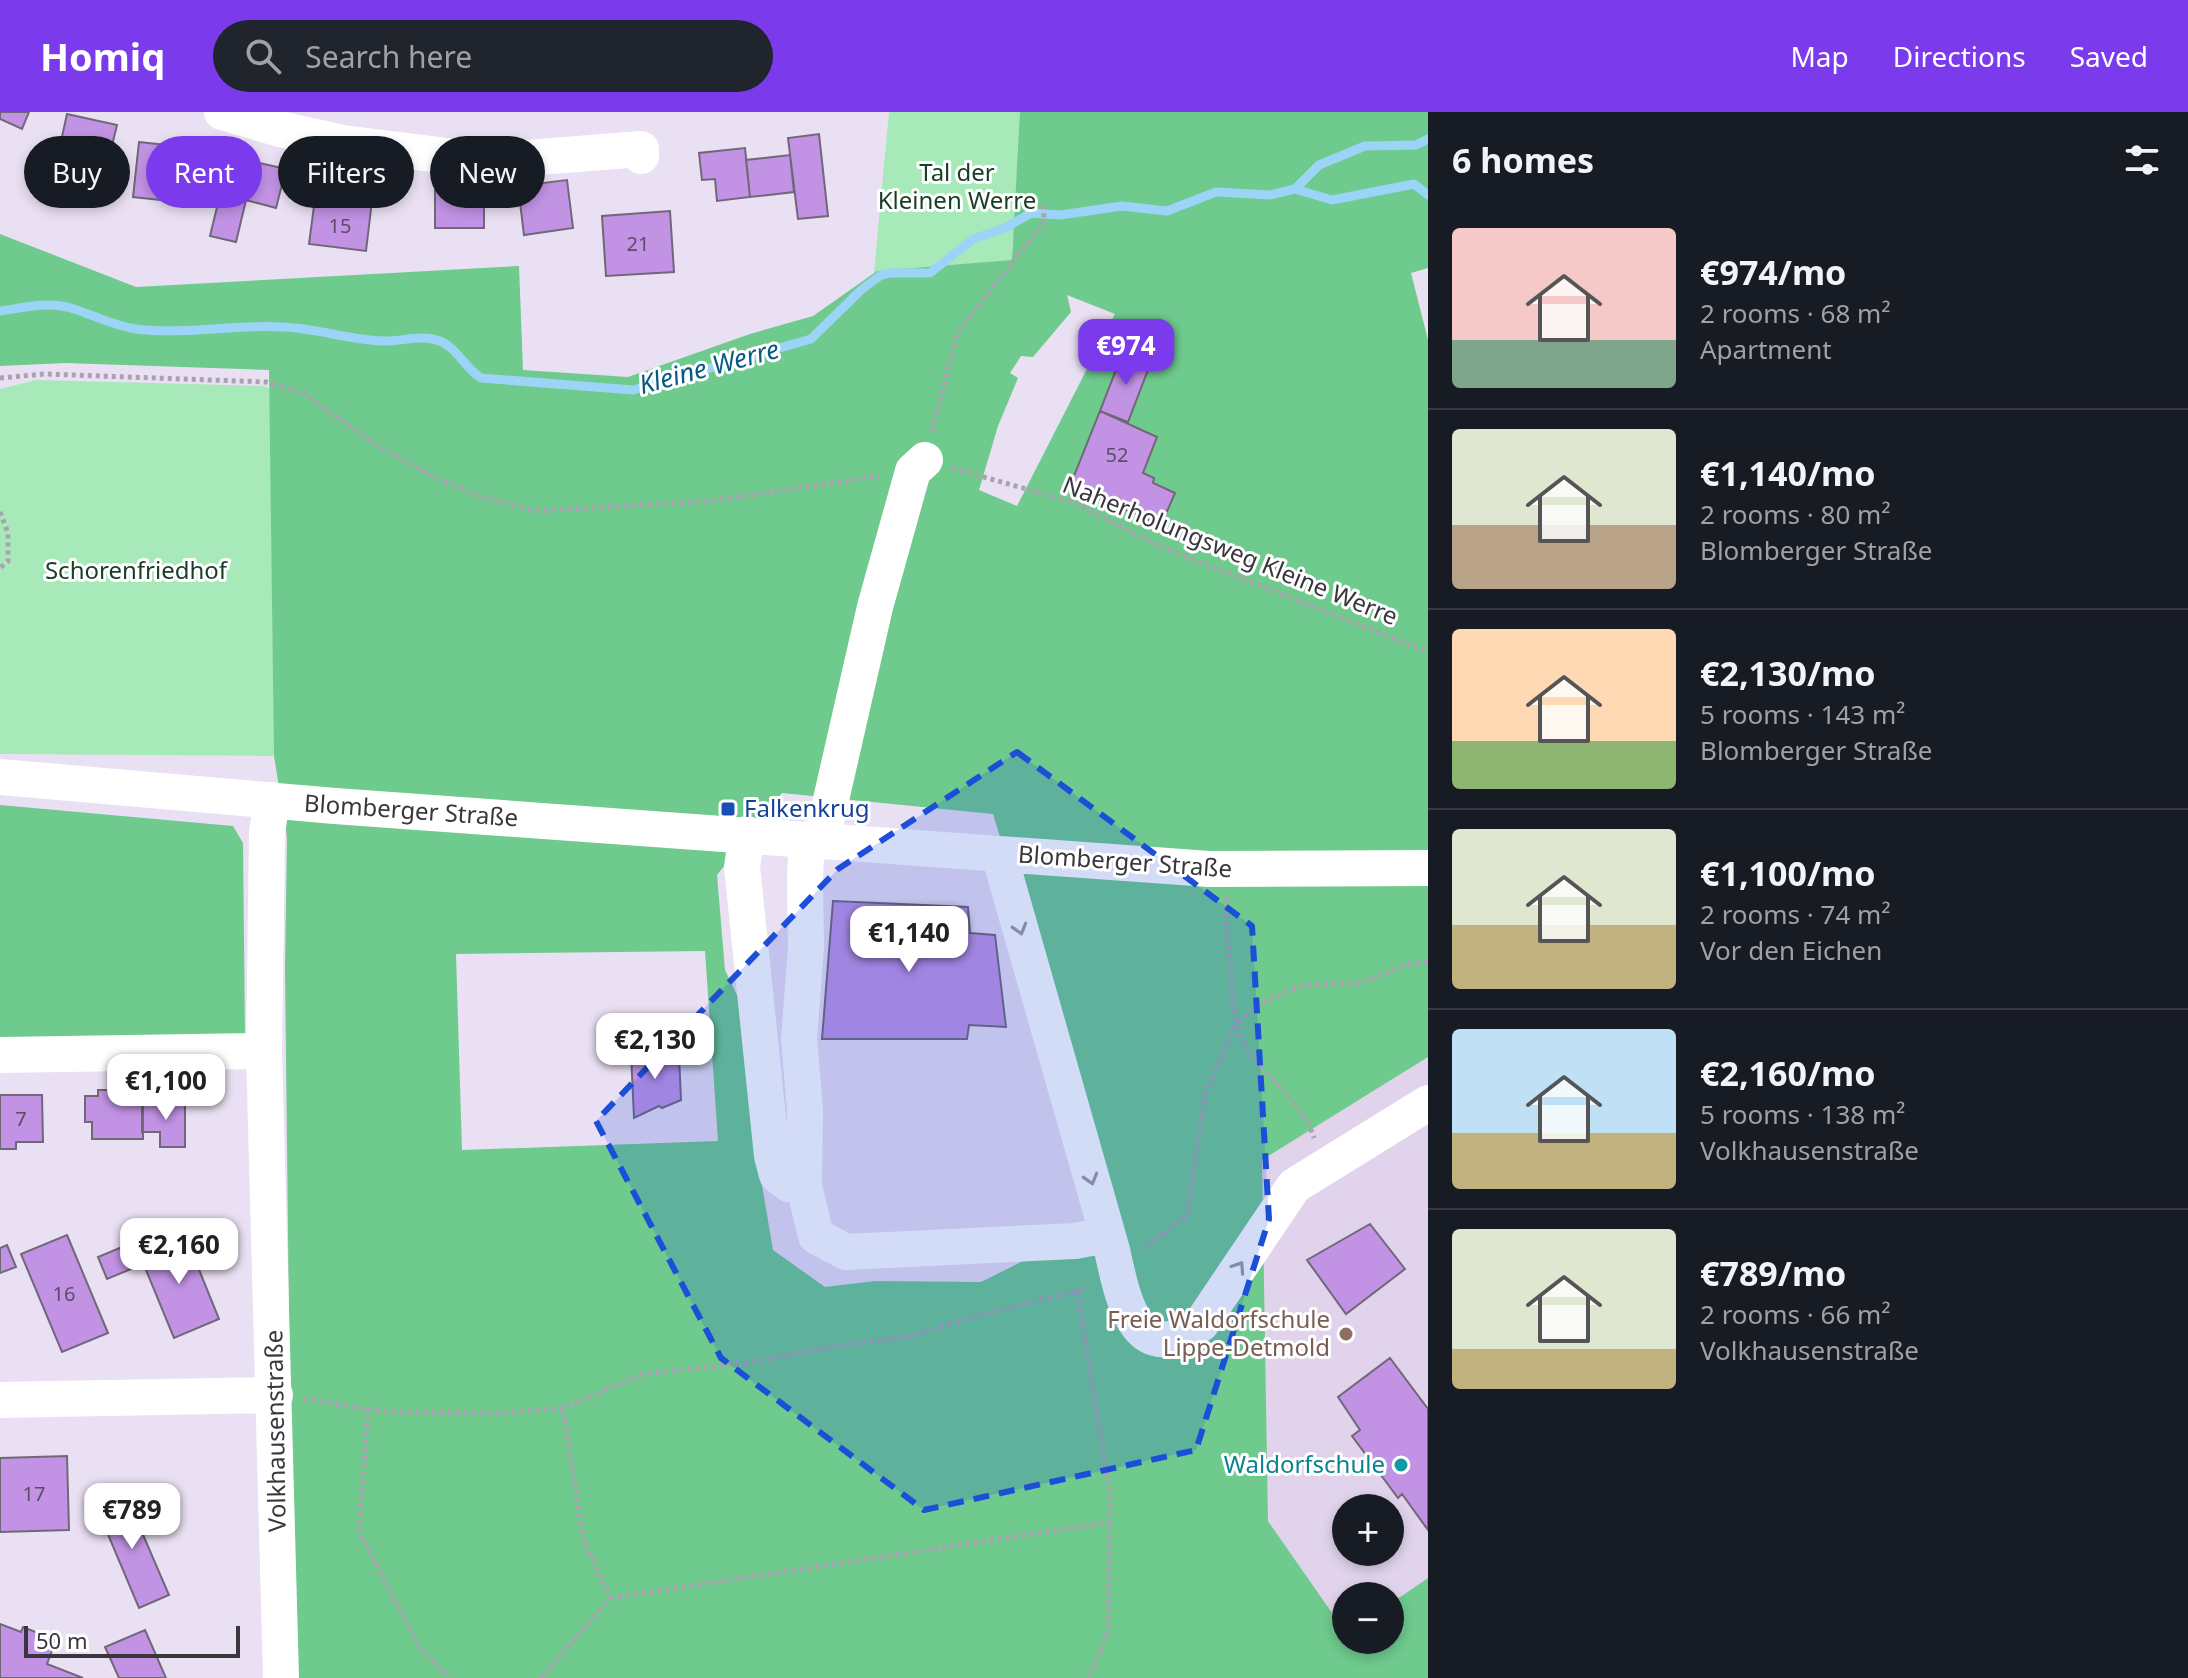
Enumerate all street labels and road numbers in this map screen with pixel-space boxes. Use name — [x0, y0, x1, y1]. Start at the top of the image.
street label: Naherholungsweg Kleine Werre — [1058, 467, 1403, 632]
street label: Blomberger Straße — [303, 786, 519, 833]
street label: Blomberger Straße — [1017, 837, 1233, 884]
street label: Volkhausenstraße — [256, 1330, 293, 1532]

